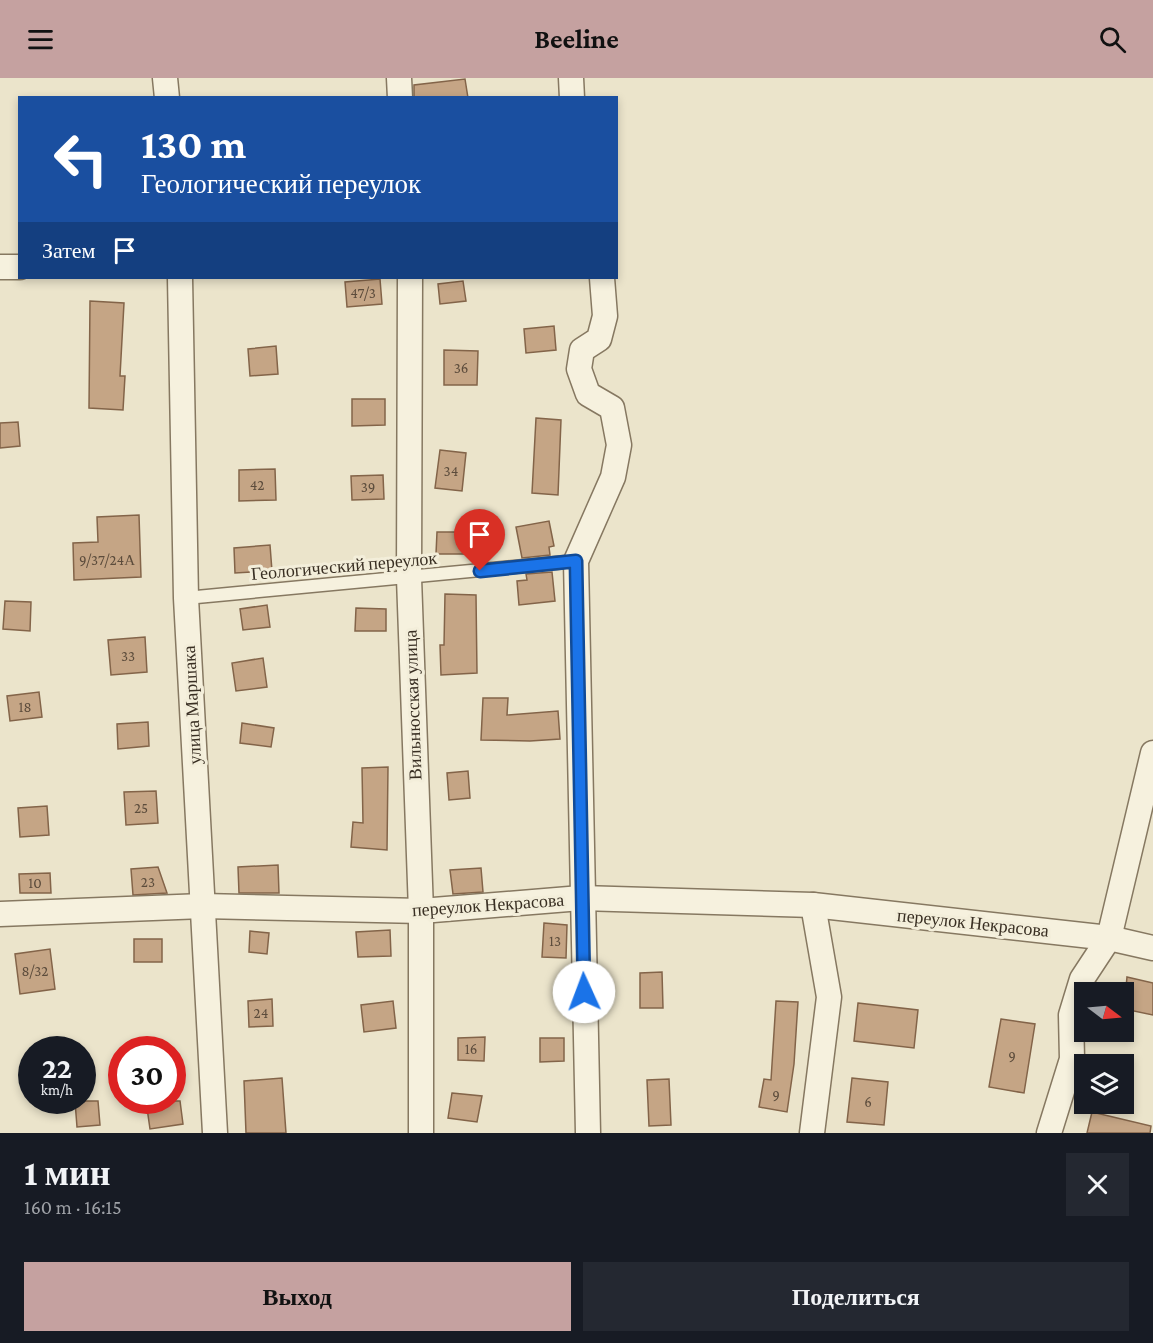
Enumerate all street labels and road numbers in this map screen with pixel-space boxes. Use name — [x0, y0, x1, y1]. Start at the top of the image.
street label: Геологический переулок — [250, 548, 438, 584]
street label: Вильнюсская улица — [400, 629, 426, 781]
street label: улица Маршака — [179, 645, 205, 765]
street label: переулок Некрасова — [411, 890, 565, 920]
street label: переулок Некрасова — [896, 905, 1050, 941]

